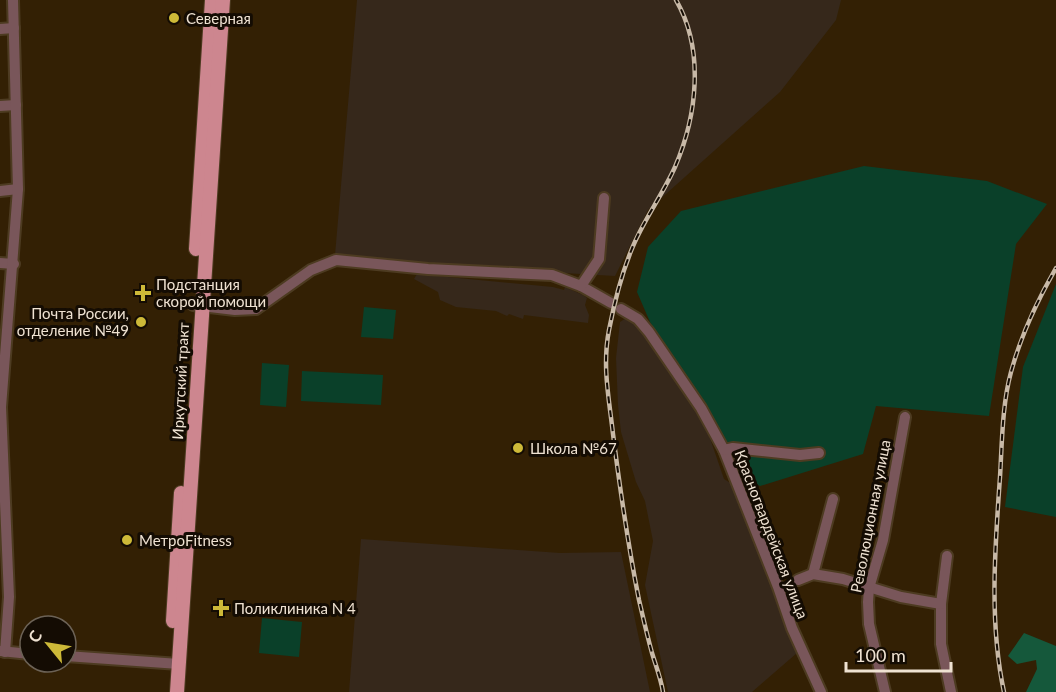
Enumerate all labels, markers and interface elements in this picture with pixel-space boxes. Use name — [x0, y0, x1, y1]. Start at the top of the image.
place label: Северная — [186, 9, 251, 27]
marker: Северная — [167, 11, 181, 25]
place label: Подстанция скорой помощи — [156, 275, 266, 310]
marker: Подстанция скорой помощи — [134, 284, 152, 302]
place label: Почта России, отделение №49 — [17, 304, 129, 339]
marker: Почта России, отделение №49 — [134, 315, 148, 329]
street label: Иркутский тракт — [168, 322, 192, 440]
street label: Революционная улица — [846, 438, 894, 594]
place label: Школа №67 — [530, 439, 617, 457]
marker: Школа №67 — [511, 441, 525, 455]
street label: Красногвардейская улица — [731, 447, 813, 621]
place label: МетроFitness — [139, 531, 232, 549]
marker: МетроFitness — [120, 533, 134, 547]
marker: Поликлиника N 4 — [212, 599, 230, 617]
place label: Поликлиника N 4 — [234, 599, 356, 617]
north arrow — [18, 614, 78, 674]
text: С — [24, 627, 46, 646]
scale bar — [846, 635, 951, 673]
text: 100 m — [855, 644, 906, 666]

